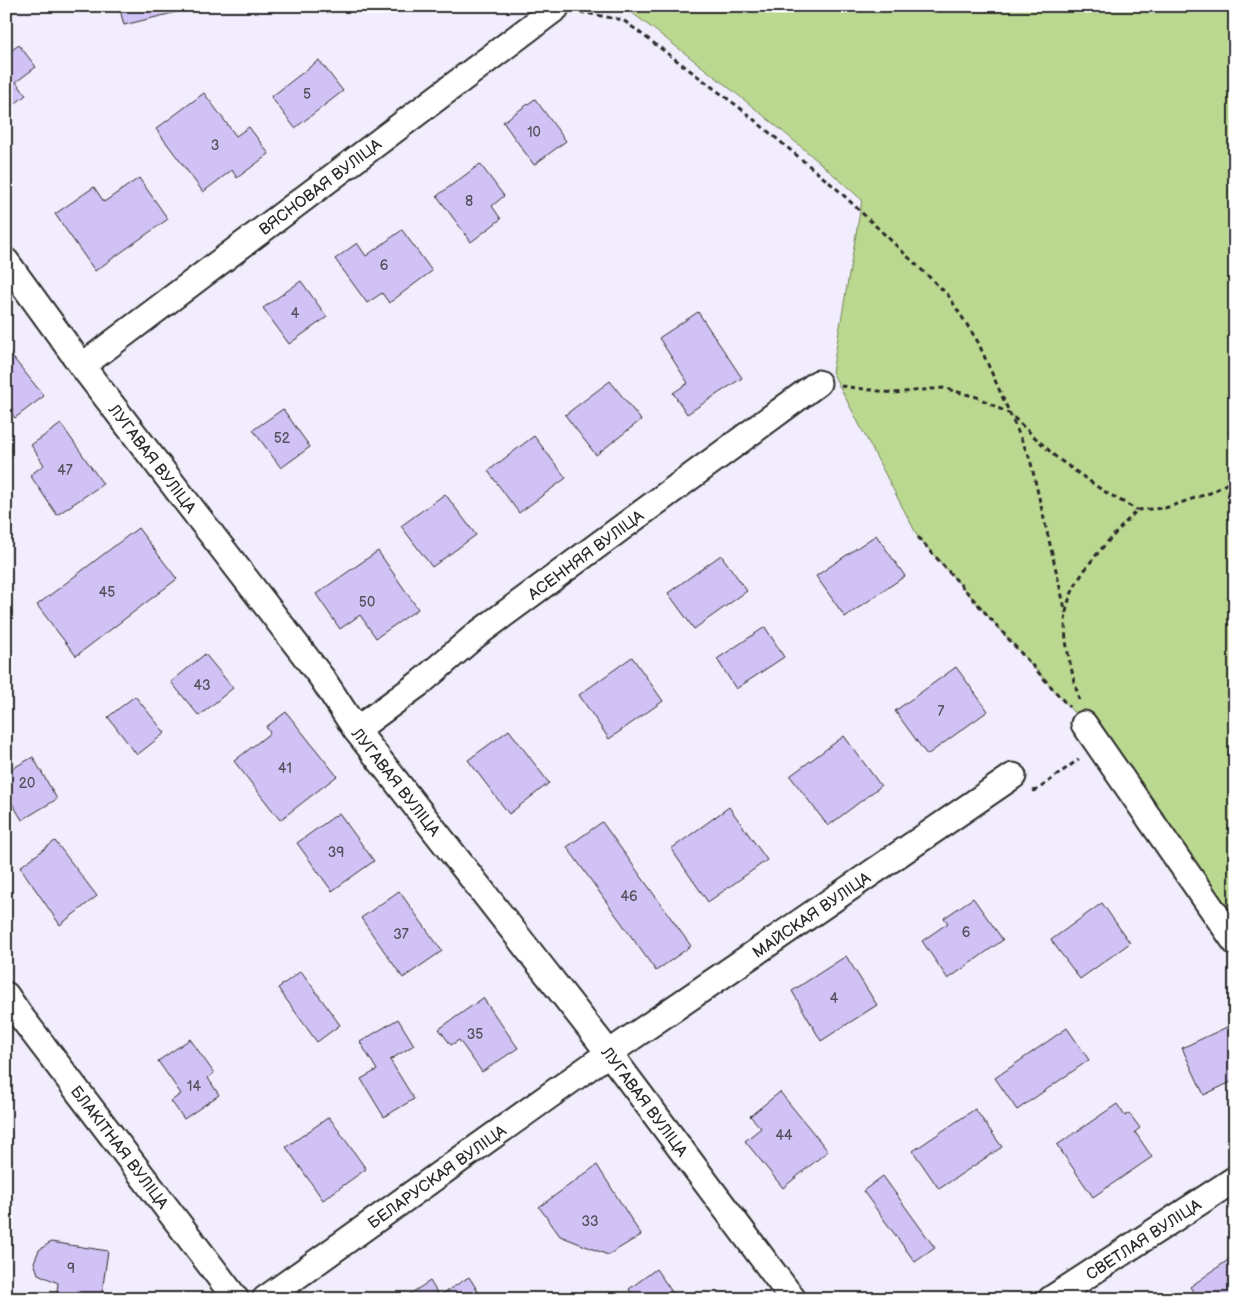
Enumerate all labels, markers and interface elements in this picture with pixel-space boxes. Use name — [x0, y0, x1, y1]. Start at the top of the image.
house number: 5 — [303, 86, 311, 103]
house number: 10 — [527, 124, 541, 141]
street label: ВЯСНОВАЯ ВУЛІЦА — [256, 135, 386, 240]
house number: 3 — [211, 137, 219, 154]
house number: 8 — [465, 193, 473, 210]
house number: 6 — [380, 257, 389, 274]
house number: 4 — [291, 305, 300, 322]
street label: ЛУГАВАЯ ВУЛІЦА — [103, 400, 200, 517]
house number: 52 — [274, 430, 291, 447]
house number: 47 — [57, 462, 73, 479]
street label: АСЕННЯЯ ВУЛІЦА — [524, 507, 648, 605]
house number: 45 — [99, 584, 115, 601]
house number: 50 — [359, 594, 375, 611]
house number: 43 — [193, 677, 211, 694]
house number: 7 — [938, 703, 945, 720]
street label: ЛУГАВАЯ ВУЛІЦА — [347, 724, 444, 841]
house number: 41 — [278, 760, 292, 777]
house number: 20 — [19, 775, 35, 792]
house number: 39 — [328, 844, 344, 861]
street label: МАЙСКАЯ ВУЛІЦА — [749, 868, 875, 963]
house number: 46 — [620, 888, 638, 905]
house number: 6 — [962, 924, 971, 941]
house number: 37 — [393, 926, 409, 943]
house number: 4 — [830, 990, 839, 1007]
house number: 35 — [467, 1026, 483, 1043]
street label: ЛУГАВАЯ ВУЛІЦА — [596, 1043, 691, 1161]
house number: 14 — [187, 1078, 201, 1095]
street label: БЛАКІТНАЯ ВУЛІЦА — [66, 1083, 172, 1213]
street label: БЕЛАРУСКАЯ ВУЛІЦА — [365, 1121, 511, 1233]
house number: 44 — [775, 1127, 793, 1144]
street label: СВЕТЛАЯ ВУЛІЦА — [1083, 1196, 1205, 1285]
house number: 33 — [581, 1213, 599, 1230]
house number: 9 — [67, 1260, 75, 1277]

